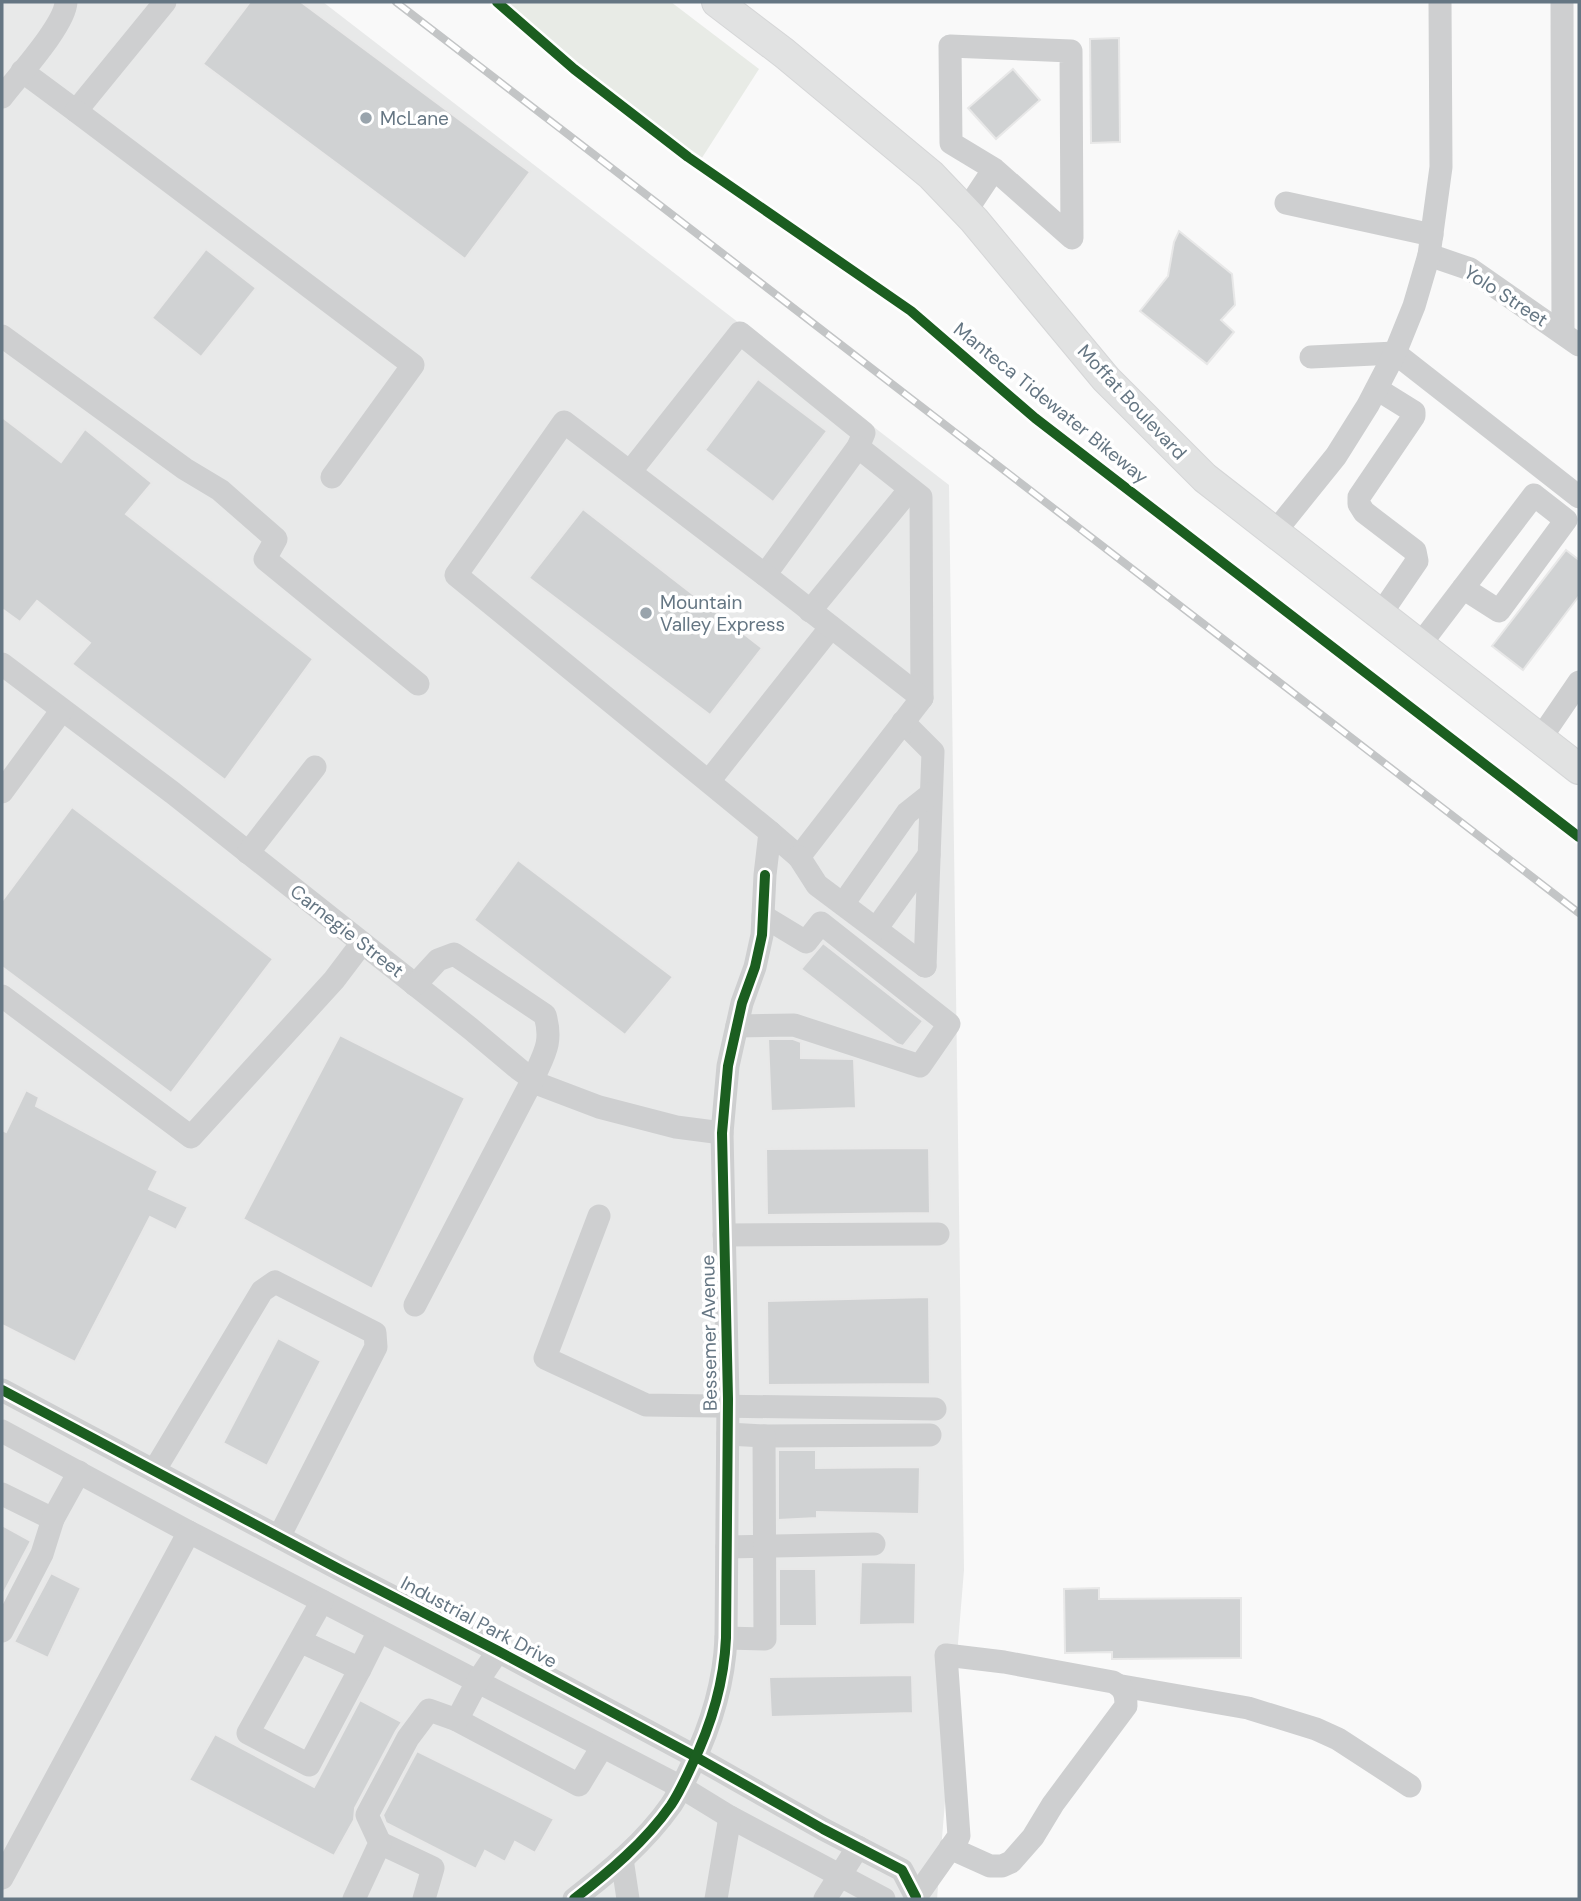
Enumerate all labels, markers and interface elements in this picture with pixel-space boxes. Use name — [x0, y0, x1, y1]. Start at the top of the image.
place label: McLane — [380, 106, 449, 131]
marker: McLane — [358, 110, 374, 126]
street label: Yolo Street — [1459, 260, 1553, 332]
street label: Manteca Tidewater Bikeway — [949, 317, 1154, 490]
street label: Moffat Boulevard — [1072, 339, 1192, 465]
place label: Mountain Valley Express — [660, 590, 785, 637]
marker: Mountain Valley Express — [638, 605, 654, 621]
street label: Carnegie Street — [285, 879, 409, 983]
street label: Bessemer Avenue — [695, 1255, 723, 1411]
street label: Industrial Park Drive — [397, 1570, 561, 1674]

